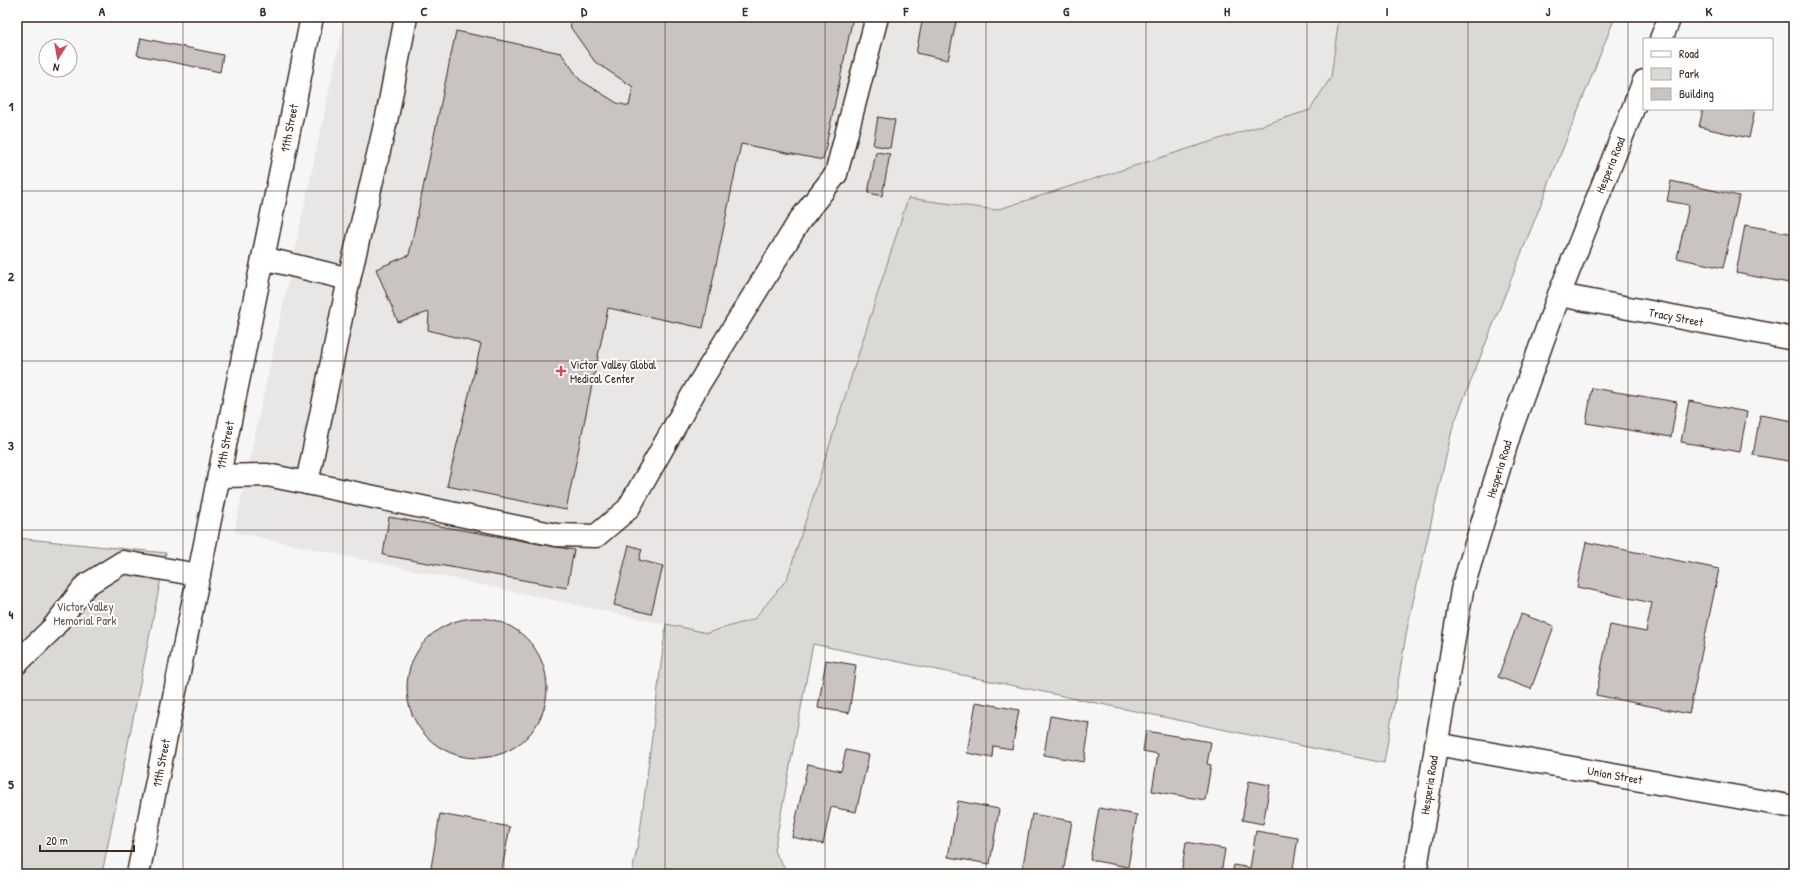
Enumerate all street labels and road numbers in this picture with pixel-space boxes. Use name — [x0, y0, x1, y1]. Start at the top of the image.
street label: 11th Street — [276, 102, 302, 153]
street label: Hesperia Road — [1591, 134, 1629, 196]
street label: Tracy Street — [1647, 303, 1706, 331]
street label: 11th Street — [212, 419, 238, 470]
street label: Hesperia Road — [1482, 438, 1516, 500]
street label: 11th Street — [148, 737, 174, 788]
street label: Hesperia Road — [1416, 754, 1442, 816]
street label: Union Street — [1586, 762, 1645, 788]

